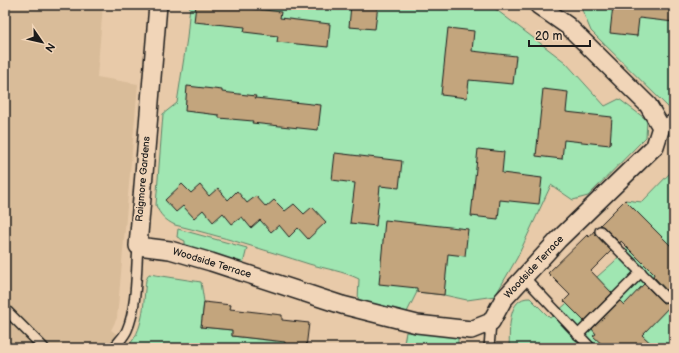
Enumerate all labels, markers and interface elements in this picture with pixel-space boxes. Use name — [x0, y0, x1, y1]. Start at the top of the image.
north arrow — [22, 22, 62, 62]
scale bar — [529, 22, 590, 48]
text: 20 m — [535, 29, 562, 44]
text: N — [42, 40, 58, 54]
street label: Raigmore Gardens — [133, 136, 153, 222]
street label: Woodside Terrace — [502, 233, 566, 301]
street label: Woodside Terrace — [171, 245, 253, 281]

